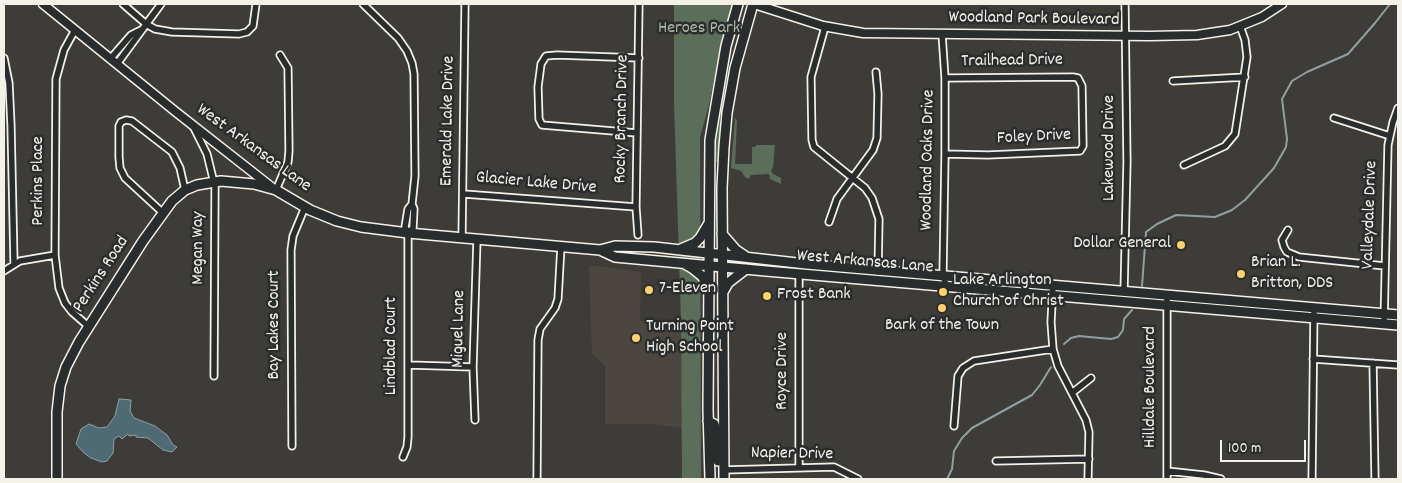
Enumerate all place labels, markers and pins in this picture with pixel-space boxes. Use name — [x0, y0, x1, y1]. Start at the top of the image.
place label: Dollar General — [1073, 234, 1171, 256]
marker: Dollar General — [1175, 239, 1187, 251]
place label: Brian L. Britton, DDS — [1251, 253, 1333, 296]
marker: Brian L. Britton, DDS — [1235, 268, 1247, 280]
place label: Lake Arlington Church of Christ — [953, 271, 1064, 314]
place label: 7-Eleven — [659, 279, 716, 301]
marker: 7-Eleven — [643, 284, 655, 296]
place label: Frost Bank — [777, 285, 851, 307]
marker: Lake Arlington Church of Christ — [937, 286, 949, 298]
marker: Frost Bank — [761, 290, 773, 302]
marker: Bark of the Town — [936, 302, 948, 314]
place label: Bark of the Town — [885, 316, 999, 338]
place label: Turning Point High School — [646, 317, 734, 359]
marker: Turning Point High School — [630, 332, 642, 344]

